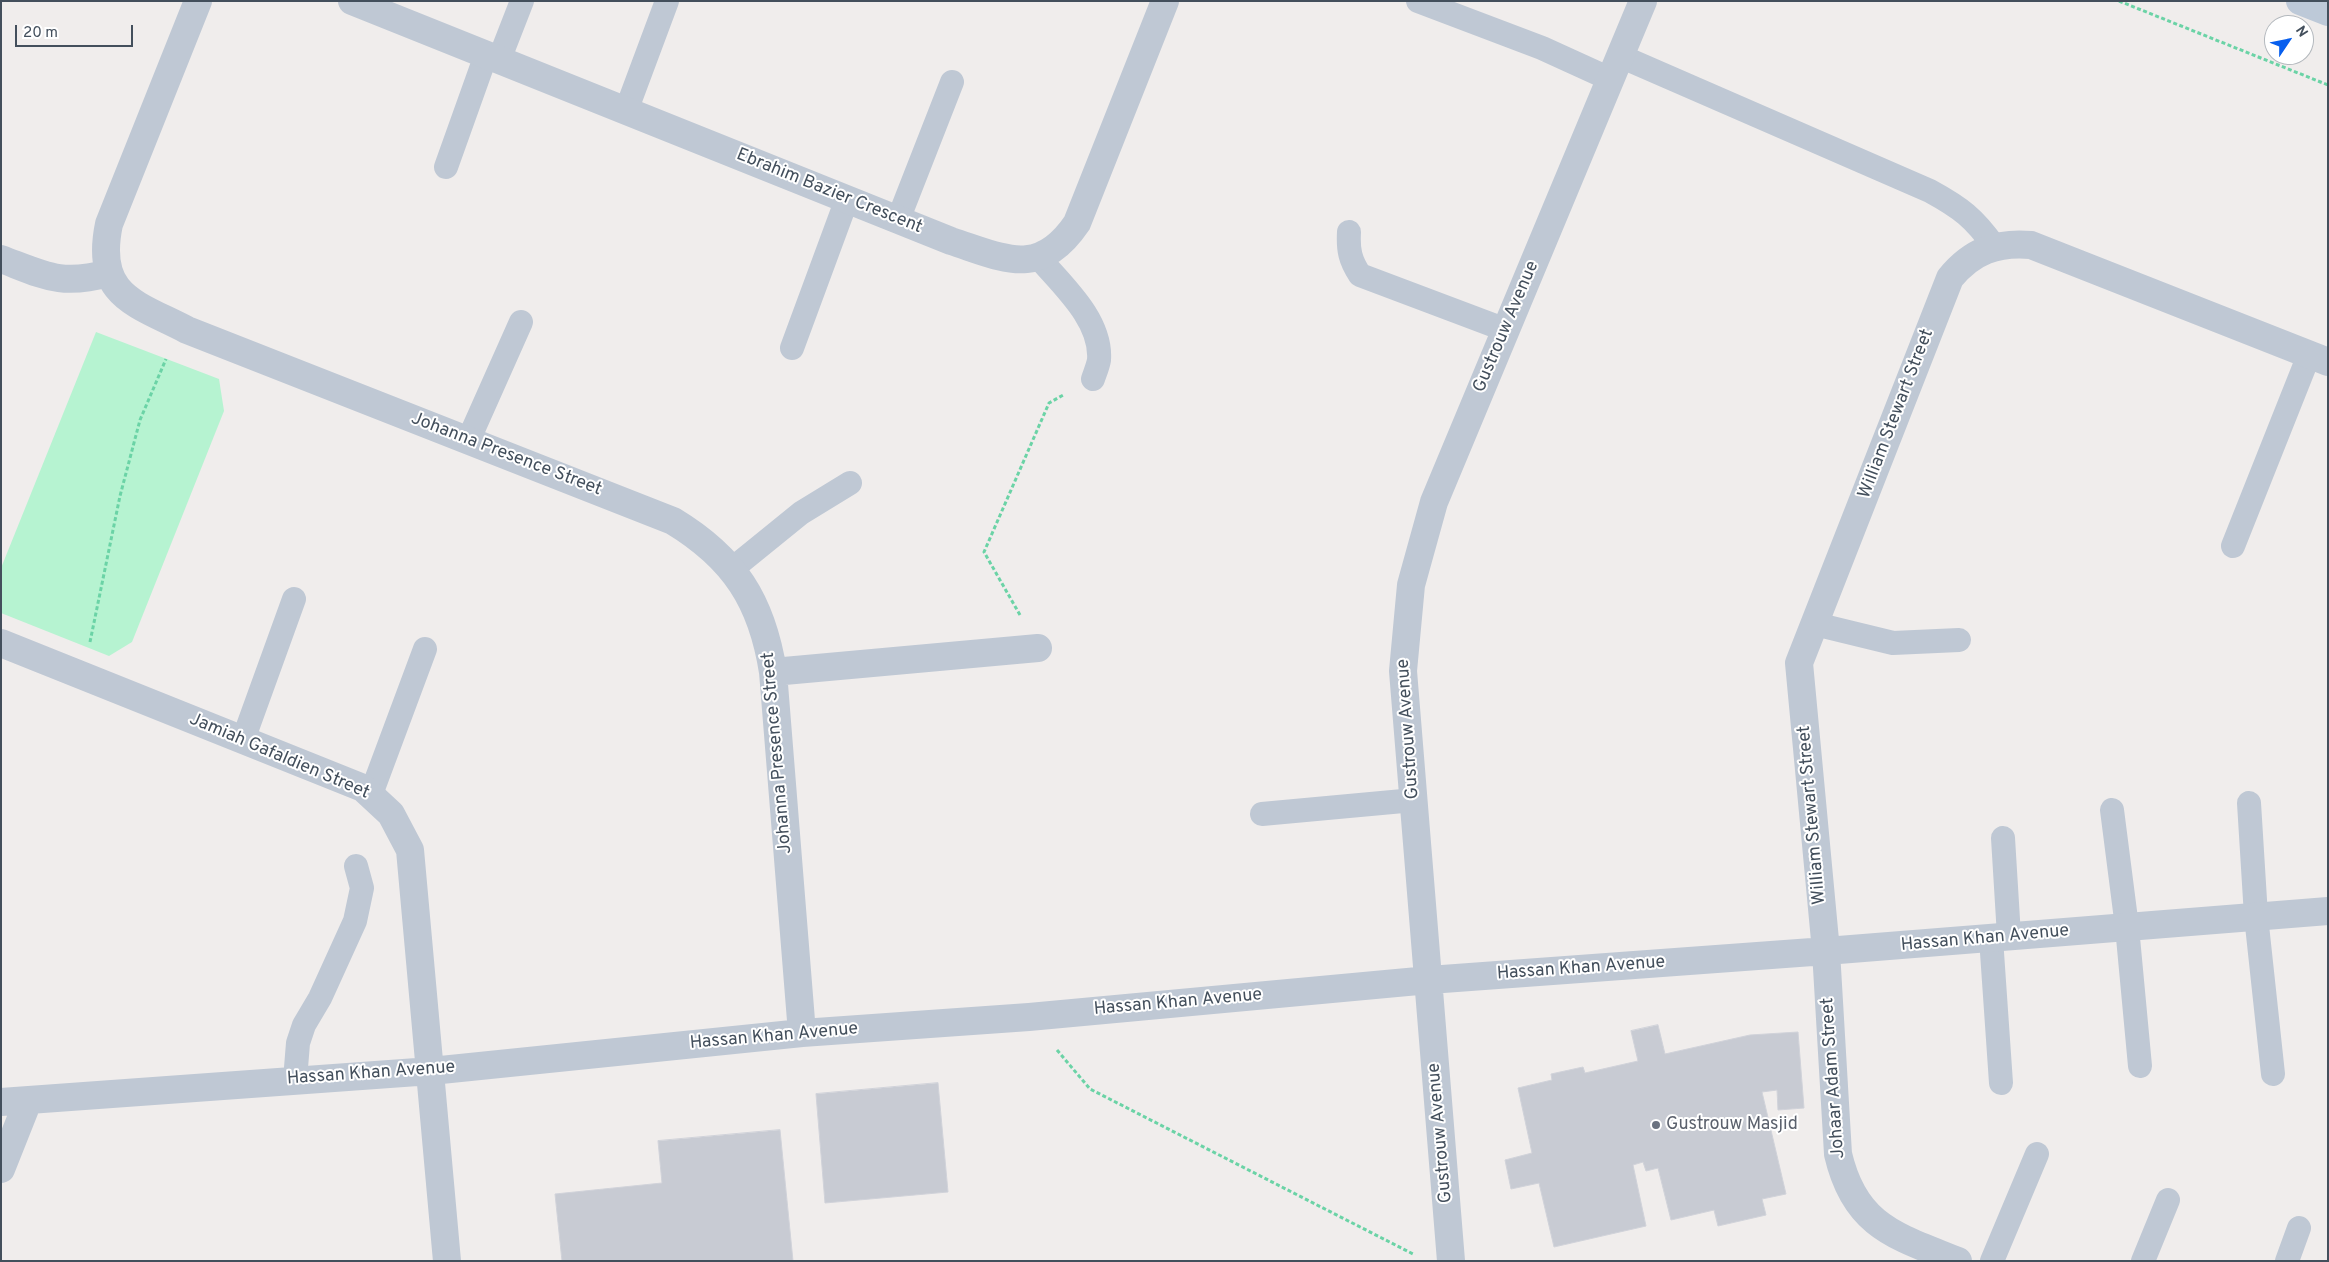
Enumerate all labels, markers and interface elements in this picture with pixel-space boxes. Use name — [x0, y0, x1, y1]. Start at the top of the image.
scale bar — [18, 15, 135, 47]
north arrow — [2264, 15, 2314, 65]
text: N — [2291, 23, 2311, 41]
text: 20 m — [23, 24, 58, 43]
street label: Ebrahim Bazier Crescent — [733, 145, 925, 239]
street label: Gustrouw Avenue — [1470, 258, 1544, 396]
street label: William Stewart Street — [1855, 326, 1939, 502]
street label: Johanna Presence Street — [408, 409, 604, 501]
street label: Johanna Presence Street — [758, 651, 798, 855]
street label: Gustrouw Avenue — [1393, 658, 1425, 800]
street label: Jamiah Gafaldien Street — [186, 709, 372, 805]
street label: William Stewart Street — [1794, 724, 1832, 906]
street label: Hassan Khan Avenue — [1900, 921, 2070, 957]
street label: Hassan Khan Avenue — [1496, 952, 1666, 986]
street label: Hassan Khan Avenue — [1093, 985, 1263, 1021]
street label: Johaar Adam Street — [1818, 997, 1850, 1159]
street label: Hassan Khan Avenue — [689, 1019, 859, 1055]
street label: Hassan Khan Avenue — [286, 1057, 456, 1091]
street label: Gustrouw Avenue — [1424, 1062, 1458, 1204]
place label: Gustrouw Masjid — [1666, 1114, 1798, 1136]
marker: Gustrouw Masjid — [1650, 1119, 1662, 1131]

